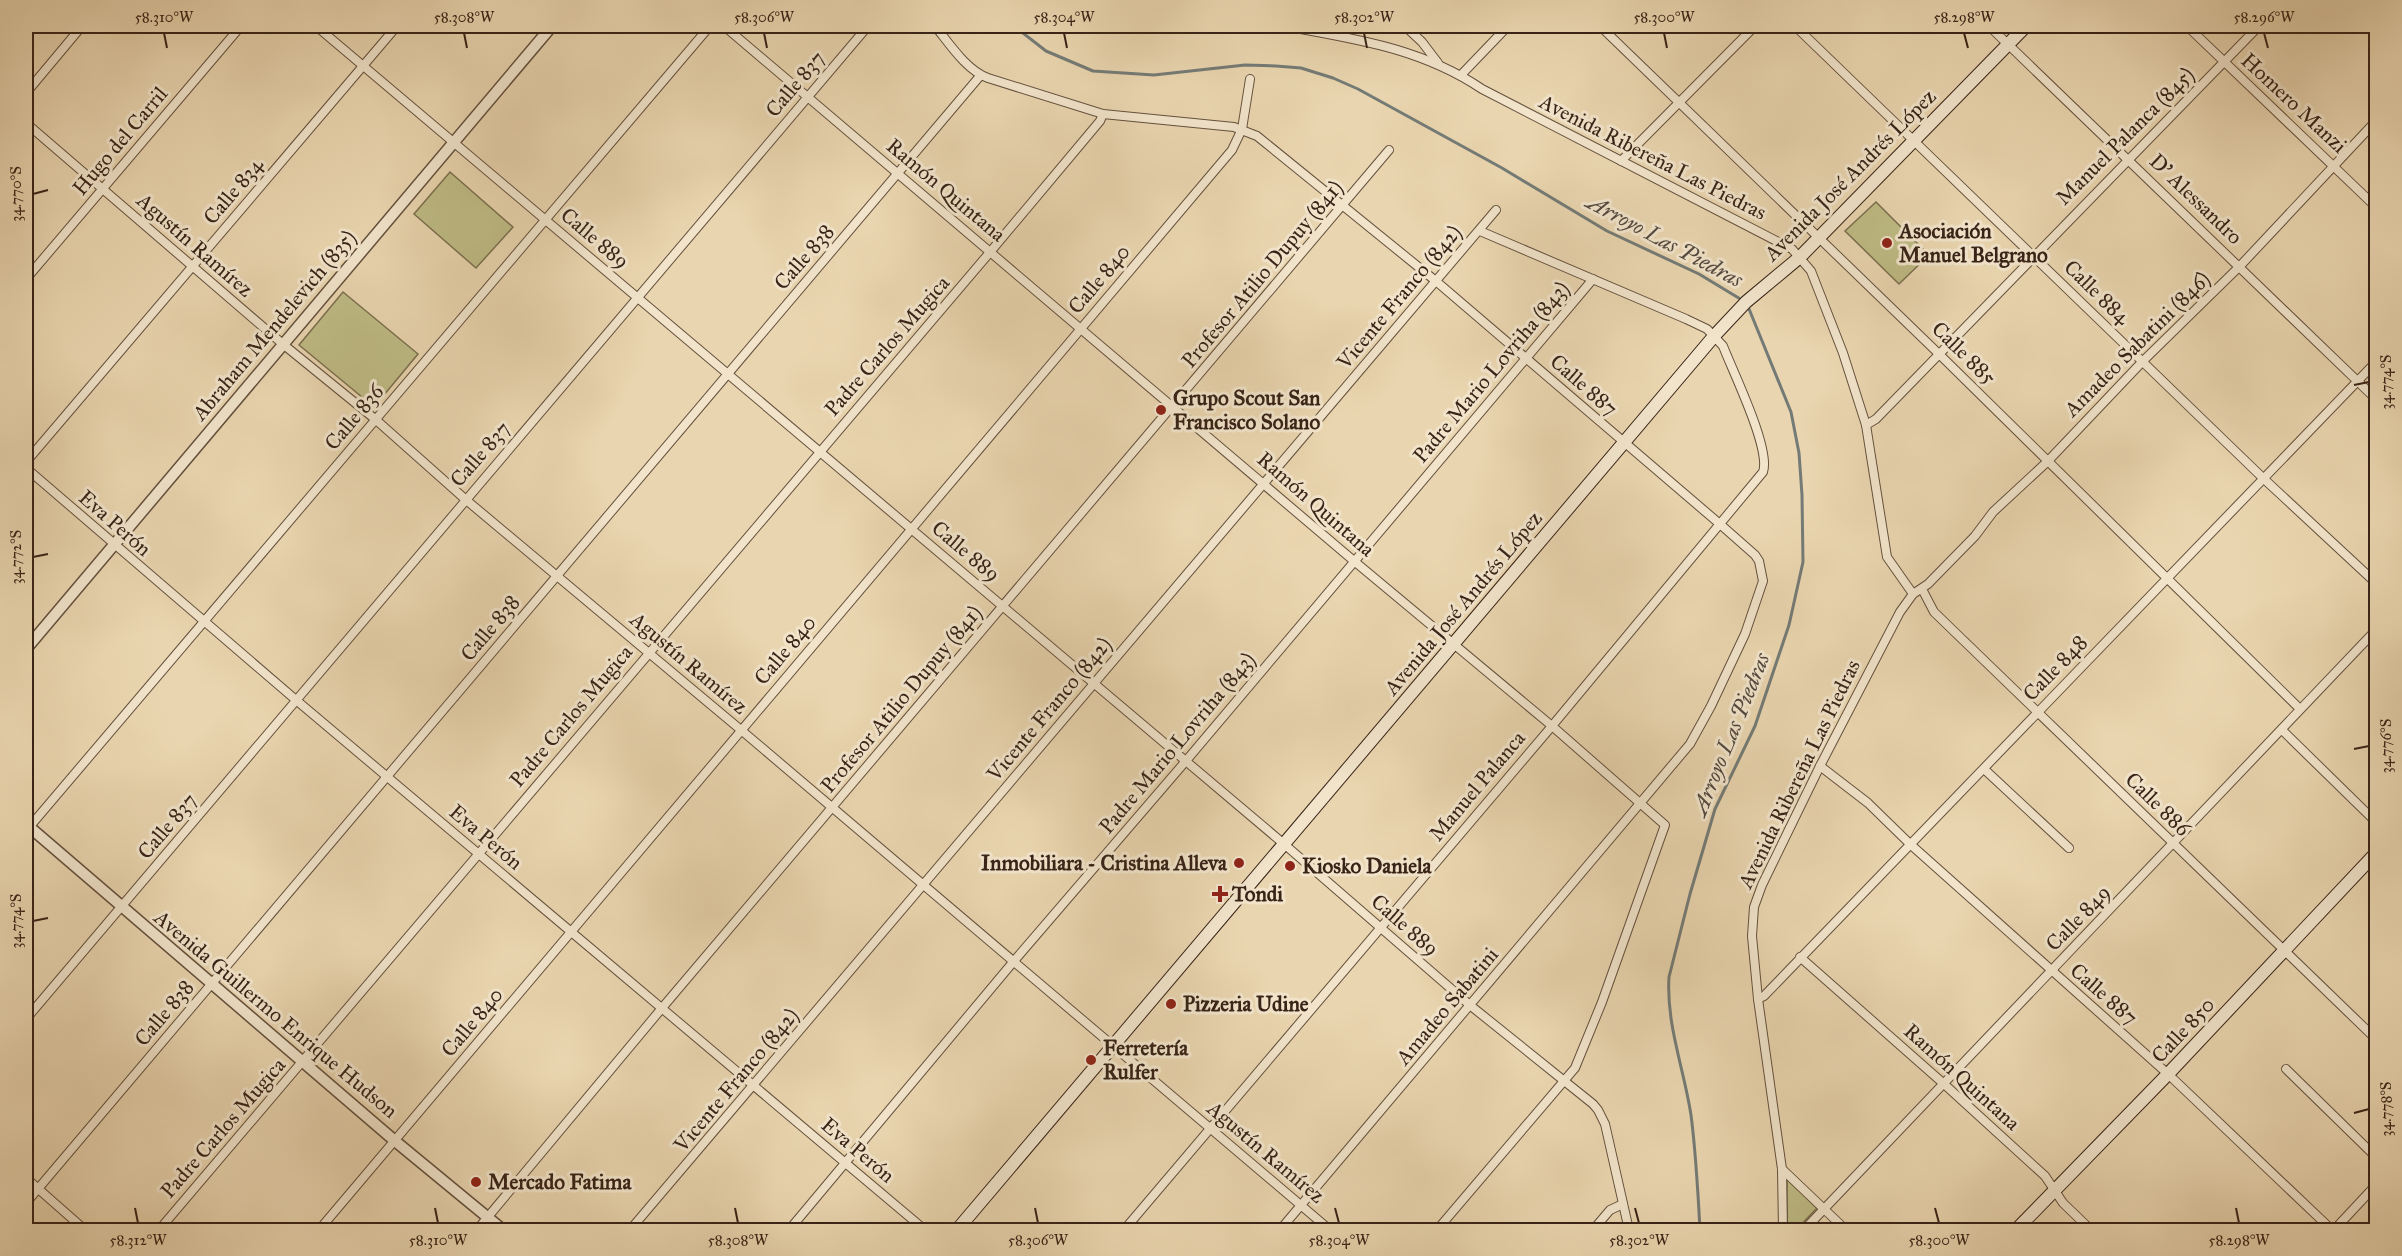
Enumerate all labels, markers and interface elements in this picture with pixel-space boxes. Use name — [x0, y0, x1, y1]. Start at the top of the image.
text: 58.310°W — [135, 8, 194, 26]
text: 58.308°W — [434, 8, 495, 26]
text: 58.306°W — [734, 8, 795, 26]
text: 58.304°W — [1034, 8, 1095, 26]
text: 58.302°W — [1334, 8, 1395, 26]
text: 58.300°W — [1633, 8, 1695, 26]
text: 58.298°W — [1933, 8, 1995, 26]
text: 58.296°W — [2234, 8, 2295, 26]
street label: Calle 837 — [760, 46, 830, 122]
street label: Homero Manzi — [2236, 47, 2353, 159]
street label: Manuel Palanca (845) — [2050, 61, 2200, 211]
street label: Hugo del Carril — [67, 81, 173, 201]
street label: Avenida José Andrés López — [1758, 83, 1942, 267]
street label: Avenida Ribereña Las Piedras — [1534, 88, 1771, 226]
street label: Ramón Quintana — [881, 133, 1011, 247]
street label: D' Alessandro — [2144, 148, 2248, 250]
street label: Calle 834 — [198, 151, 269, 230]
text: 34.770°S — [7, 166, 25, 222]
street label: Profesor Atilio Dupuy (841) — [1176, 175, 1348, 373]
street label: Agustín Ramírez — [131, 187, 259, 303]
water label: Arroyo Las Piedras — [1580, 187, 1748, 293]
street label: Calle 889 — [555, 202, 635, 274]
place label: Asociación Manuel Belgrano — [1897, 218, 2048, 268]
street label: Calle 838 — [768, 219, 840, 295]
street label: Vicente Franco (842) — [1330, 220, 1467, 375]
street label: Abraham Mendelevich (835) — [186, 224, 361, 426]
marker: Asociación Manuel Belgrano — [1880, 236, 1894, 250]
street label: Calle 840 — [1062, 239, 1136, 319]
street label: Calle 884 — [2059, 254, 2136, 331]
street label: Amadeo Sabatini (846) — [2058, 266, 2215, 423]
street label: Padre Carlos Mugica — [819, 270, 955, 421]
street label: Padre Mario Lovriha (843) — [1407, 276, 1575, 468]
street label: Calle 885 — [1926, 316, 2002, 390]
street label: Calle 887 — [1545, 349, 1623, 421]
text: 34.774°S — [2377, 355, 2395, 410]
street label: Calle 836 — [319, 378, 390, 455]
place label: Grupo Scout San Francisco Solano — [1173, 385, 1321, 435]
marker: Grupo Scout San Francisco Solano — [1154, 403, 1168, 417]
street label: Calle 837 — [444, 416, 516, 492]
street label: Ramón Quintana — [1252, 446, 1380, 562]
street label: Eva Perón — [73, 484, 157, 562]
street label: Avenida José Andrés López — [1378, 505, 1548, 701]
street label: Calle 889 — [926, 515, 1006, 587]
text: 34.772°S — [7, 530, 25, 584]
street label: Calle 838 — [455, 590, 525, 666]
street label: Profesor Atilio Dupuy (841) — [815, 600, 987, 798]
street label: Agustín Ramírez — [624, 606, 753, 720]
street label: Calle 840 — [748, 610, 822, 690]
street label: Calle 848 — [2017, 630, 2093, 706]
street label: Vicente Franco (842) — [980, 632, 1117, 787]
street label: Padre Carlos Mugica — [504, 640, 638, 792]
street label: Padre Mario Lovriha (843) — [1093, 647, 1261, 839]
water label: Arroyo Las Piedras — [1685, 648, 1776, 821]
street label: Avenida Ribereña Las Piedras — [1732, 655, 1866, 894]
text: 34.776°S — [2377, 719, 2395, 773]
street label: Manuel Palanca — [1423, 725, 1531, 846]
street label: Calle 886 — [2120, 767, 2197, 842]
street label: Calle 837 — [132, 788, 202, 864]
street label: Eva Perón — [444, 799, 528, 875]
place label: Inmobiliara - Cristina Alleva — [981, 850, 1228, 876]
place label: Kiosko Daniela — [1302, 853, 1433, 879]
marker: Inmobiliara - Cristina Alleva — [1232, 856, 1246, 870]
marker: Kiosko Daniela — [1283, 859, 1297, 873]
street label: Calle 849 — [2040, 880, 2116, 956]
place label: Tondi — [1231, 881, 1283, 907]
marker: Tondi — [1213, 887, 1227, 901]
street label: Calle 889 — [1366, 889, 1444, 961]
text: 34.774°S — [7, 894, 25, 949]
street label: Avenida Guillermo Enrique Hudson — [148, 904, 403, 1124]
street label: Amadeo Sabatini — [1390, 942, 1504, 1071]
street label: Calle 887 — [2065, 958, 2143, 1030]
street label: Calle 838 — [129, 975, 199, 1051]
street label: Calle 840 — [435, 982, 509, 1062]
place label: Pizzeria Udine — [1183, 991, 1309, 1017]
street label: Calle 850 — [2146, 992, 2220, 1068]
marker: Pizzeria Udine — [1164, 997, 1178, 1011]
street label: Vicente Franco (842) — [667, 1003, 804, 1158]
street label: Ramón Quintana — [1899, 1018, 2026, 1136]
place label: Ferretería Rulfer — [1103, 1035, 1189, 1085]
street label: Padre Carlos Mugica — [155, 1052, 291, 1203]
marker: Ferretería Rulfer — [1084, 1053, 1098, 1067]
text: 34.778°S — [2377, 1082, 2395, 1136]
street label: Agustín Ramírez — [1201, 1095, 1330, 1209]
street label: Eva Perón — [816, 1112, 900, 1188]
place label: Mercado Fatima — [488, 1169, 632, 1195]
marker: Mercado Fatima — [469, 1175, 483, 1189]
text: 58.312°W — [109, 1231, 167, 1249]
text: 58.310°W — [409, 1231, 468, 1249]
text: 58.308°W — [708, 1231, 769, 1249]
text: 58.306°W — [1008, 1231, 1069, 1249]
text: 58.304°W — [1309, 1231, 1370, 1249]
text: 58.302°W — [1609, 1231, 1670, 1249]
text: 58.300°W — [1908, 1231, 1970, 1249]
text: 58.298°W — [2208, 1231, 2270, 1249]

